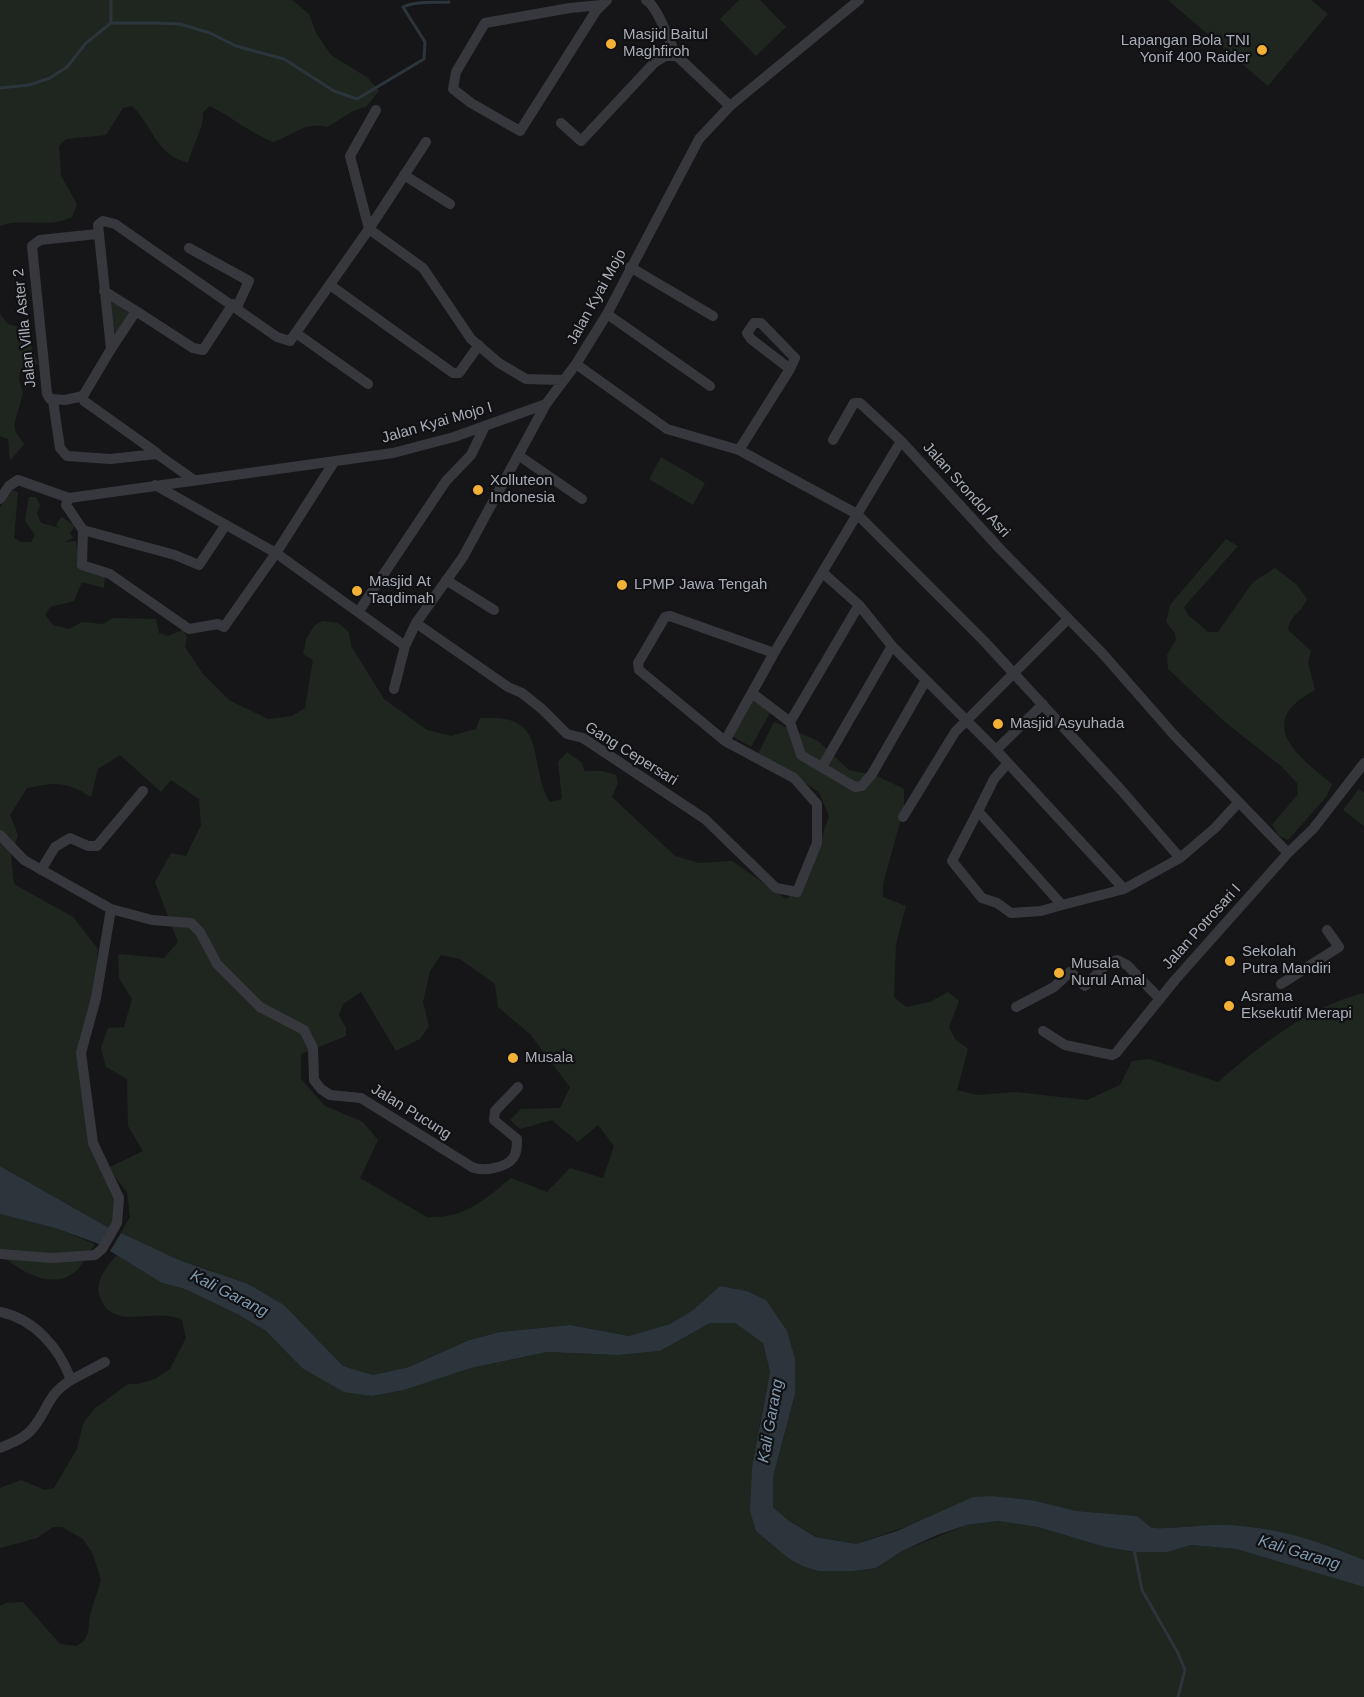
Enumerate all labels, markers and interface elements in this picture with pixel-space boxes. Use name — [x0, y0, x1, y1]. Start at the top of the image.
place label: Masjid Baitul Maghfiroh — [623, 26, 708, 61]
place label: Lapangan Bola TNI Yonif 400 Raider — [1121, 32, 1250, 67]
marker: Masjid Baitul Maghfiroh — [604, 37, 618, 51]
marker: Lapangan Bola TNI Yonif 400 Raider — [1255, 43, 1269, 57]
street label: Jalan Kyai Mojo — [563, 246, 631, 348]
street label: Jalan Villa Aster 2 — [10, 267, 40, 389]
street label: Jalan Kyai Mojo I — [380, 399, 494, 447]
street label: Jalan Srondol Asri — [919, 439, 1013, 541]
place label: Xolluteon Indonesia — [490, 472, 555, 507]
marker: Xolluteon Indonesia — [471, 483, 485, 497]
place label: Masjid At Taqdimah — [369, 573, 434, 608]
place label: LPMP Jawa Tengah — [634, 576, 767, 594]
marker: LPMP Jawa Tengah — [615, 578, 629, 592]
marker: Masjid At Taqdimah — [350, 584, 364, 598]
place label: Masjid Asyuhada — [1010, 715, 1124, 733]
marker: Masjid Asyuhada — [991, 717, 1005, 731]
street label: Gang Cepersari — [581, 718, 681, 790]
street label: Jalan Potrosari I — [1159, 881, 1245, 973]
place label: Sekolah Putra Mandiri — [1242, 943, 1331, 978]
marker: Sekolah Putra Mandiri — [1223, 954, 1237, 968]
place label: Musala Nurul Amal — [1071, 955, 1145, 990]
marker: Musala Nurul Amal — [1052, 966, 1066, 980]
place label: Asrama Eksekutif Merapi — [1241, 988, 1352, 1023]
marker: Asrama Eksekutif Merapi — [1222, 999, 1236, 1013]
place label: Musala — [525, 1049, 573, 1067]
marker: Musala — [506, 1051, 520, 1065]
street label: Jalan Pucung — [368, 1080, 454, 1144]
water label: Kali Garang — [187, 1266, 271, 1322]
water label: Kali Garang — [754, 1378, 788, 1464]
water label: Kali Garang — [1256, 1531, 1342, 1575]

